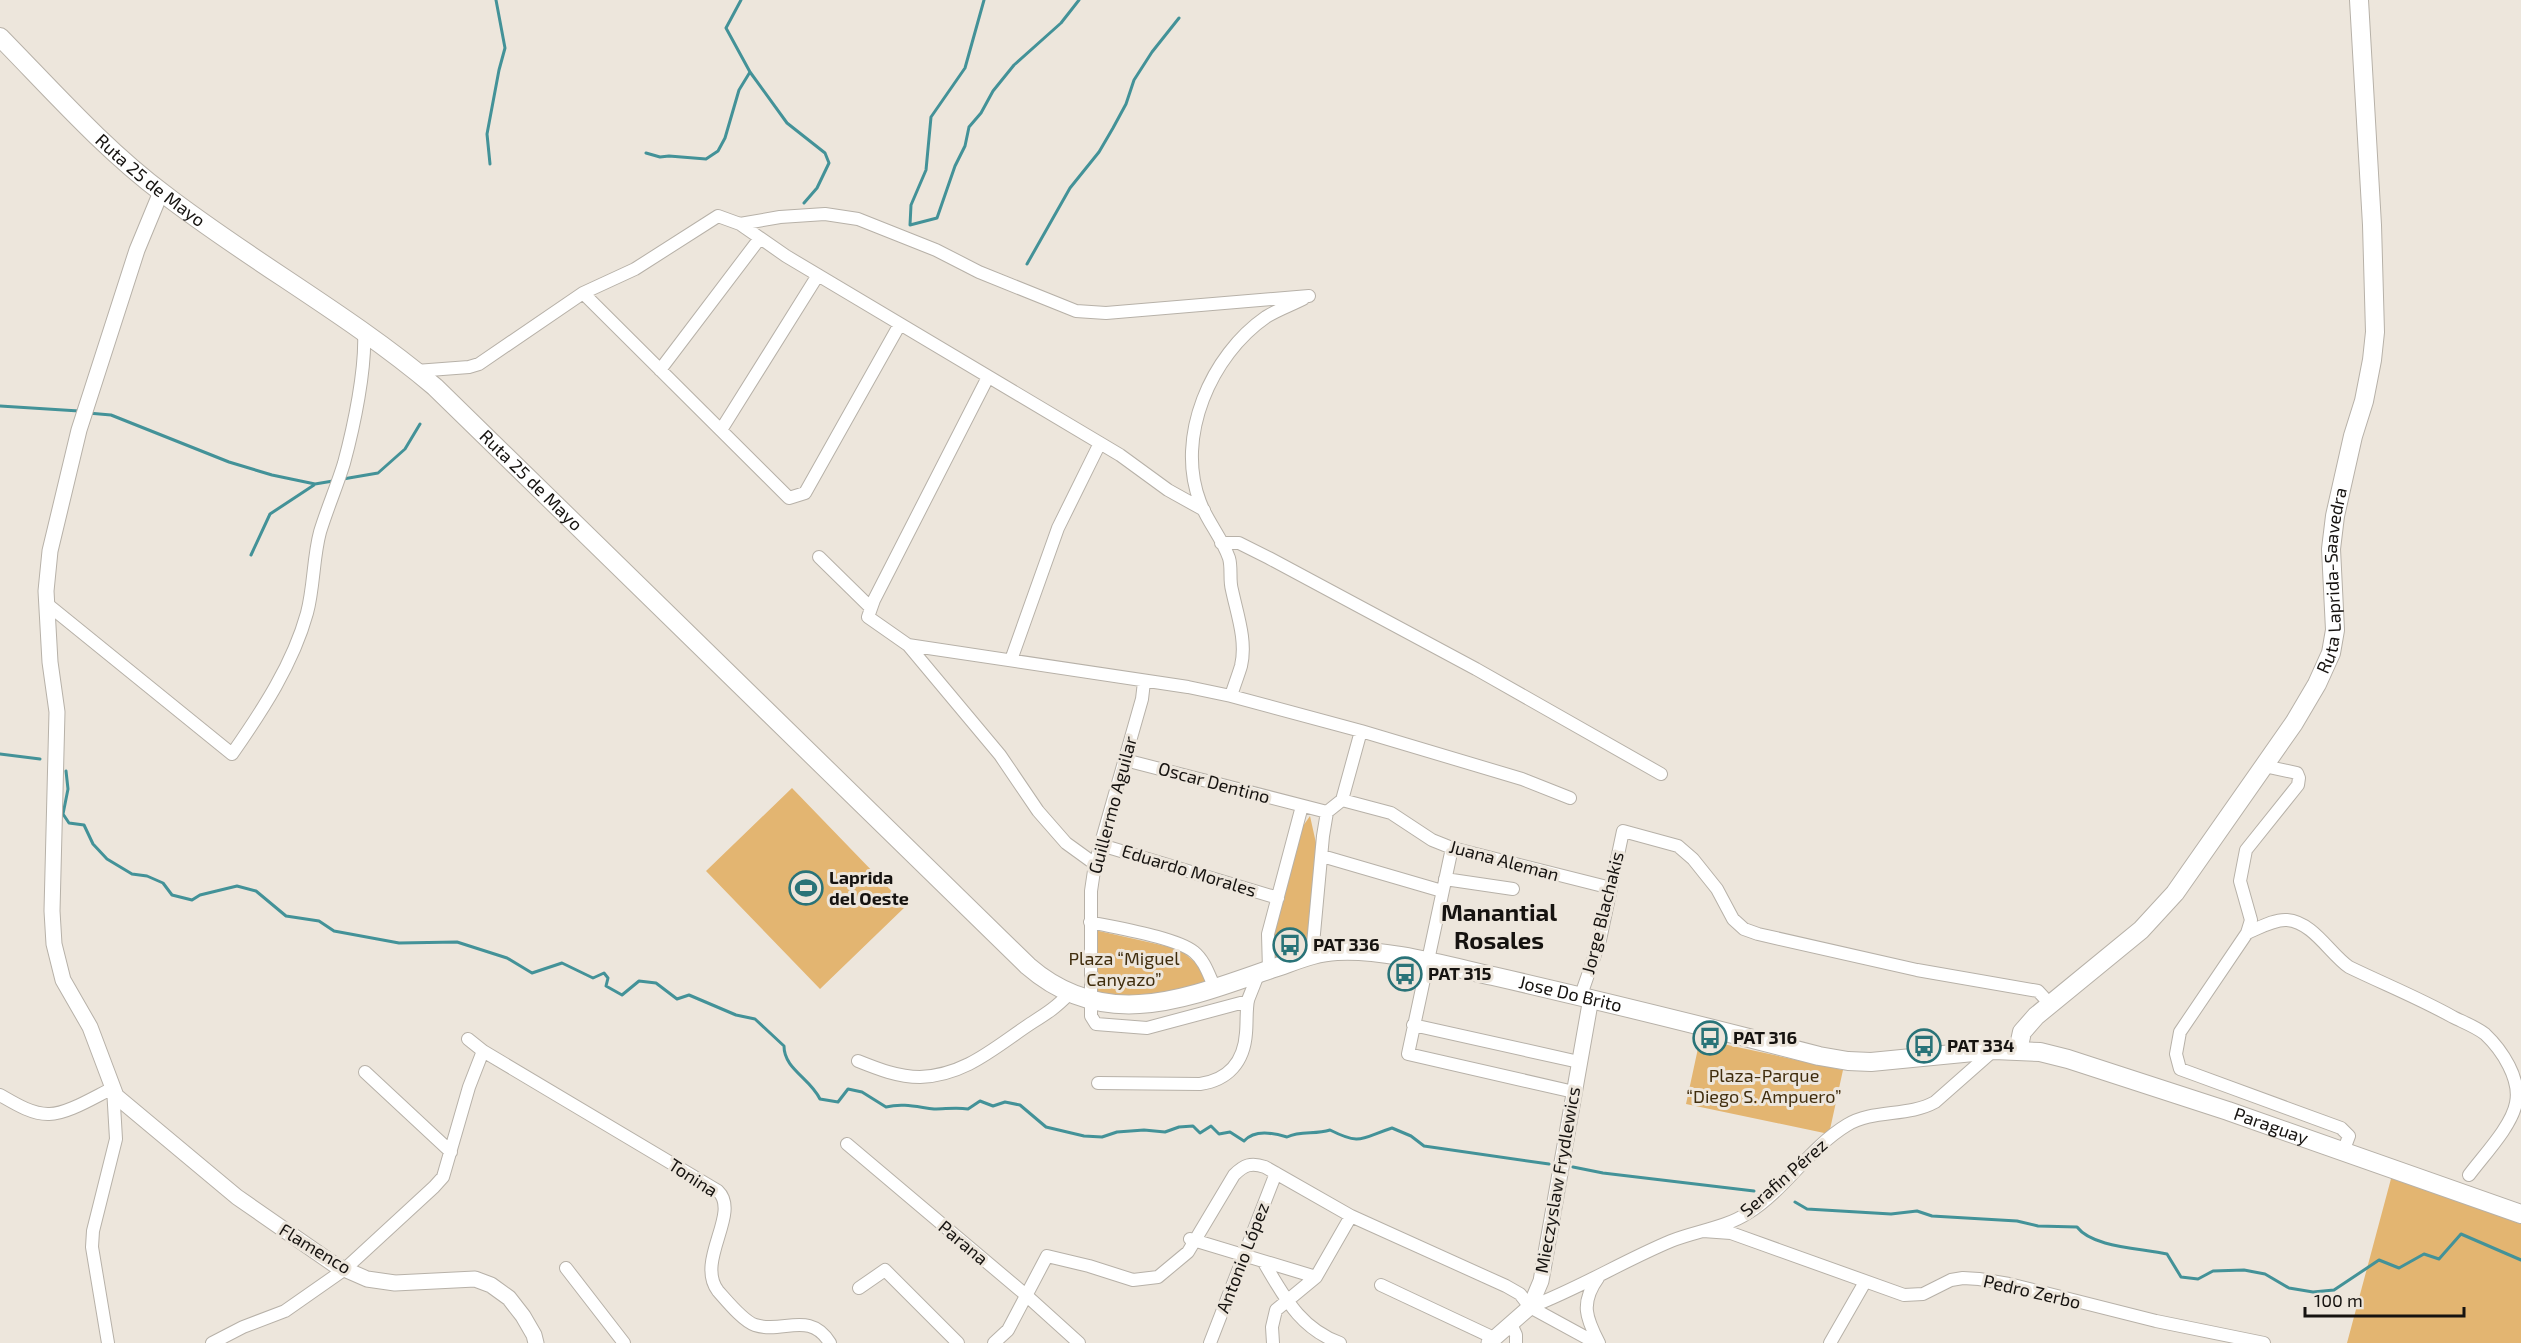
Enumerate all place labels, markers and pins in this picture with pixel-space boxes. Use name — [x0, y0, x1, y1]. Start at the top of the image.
place label: Laprida del Oeste — [829, 866, 909, 909]
sports icon: Laprida del Oeste — [788, 870, 824, 906]
bus stop icon: PAT 336 — [1272, 927, 1308, 963]
place label: PAT 336 — [1313, 933, 1380, 955]
bus stop icon: PAT 315 — [1387, 956, 1423, 992]
place label: PAT 315 — [1428, 962, 1492, 984]
bus stop icon: PAT 316 — [1692, 1020, 1728, 1056]
place label: PAT 316 — [1733, 1026, 1797, 1048]
bus stop icon: PAT 334 — [1906, 1028, 1942, 1064]
place label: PAT 334 — [1947, 1034, 2014, 1056]

